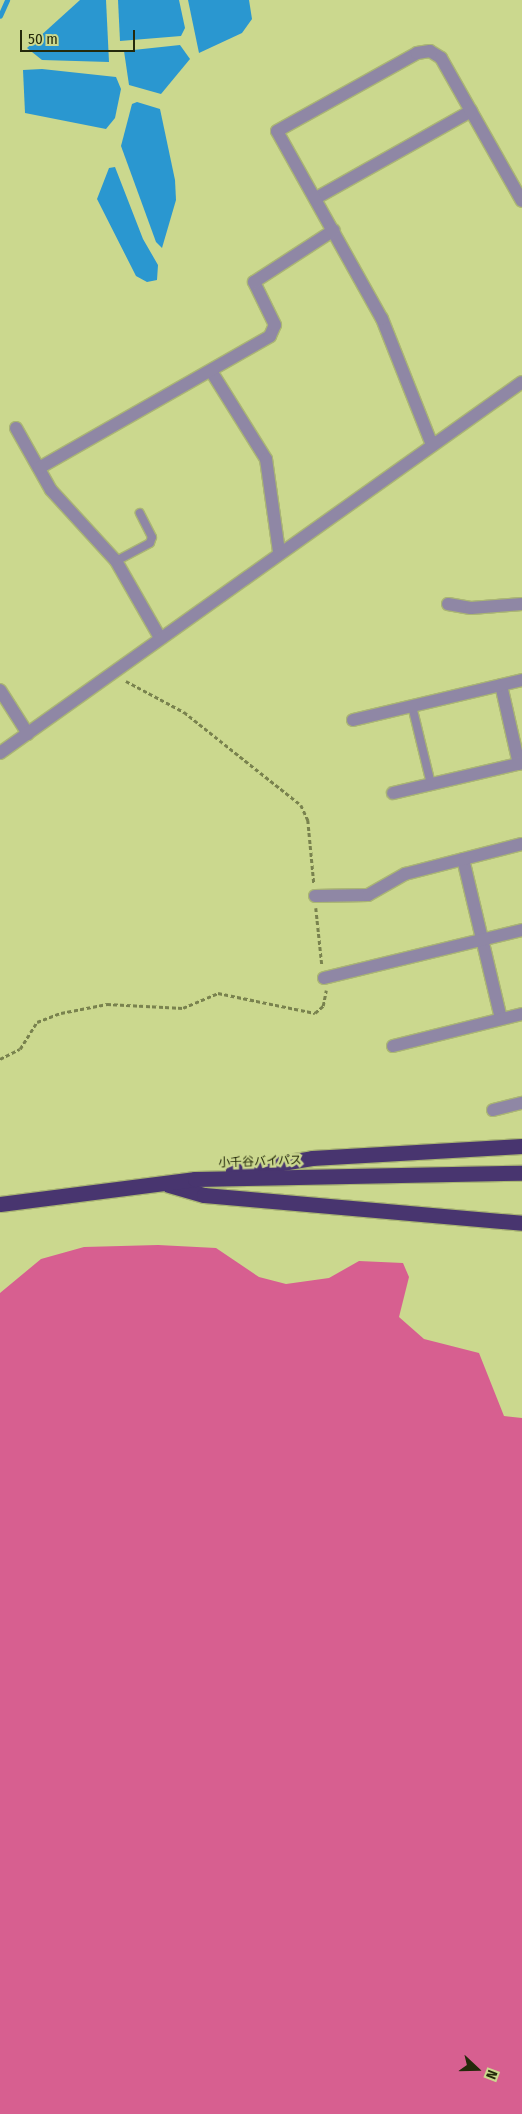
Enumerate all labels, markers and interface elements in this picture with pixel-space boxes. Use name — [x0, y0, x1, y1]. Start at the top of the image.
scale bar — [22, 20, 138, 52]
text: 50 m — [28, 30, 58, 48]
street label: 小千谷バイパス — [218, 1153, 302, 1171]
north arrow — [452, 2044, 502, 2094]
text: N — [482, 2068, 501, 2082]

